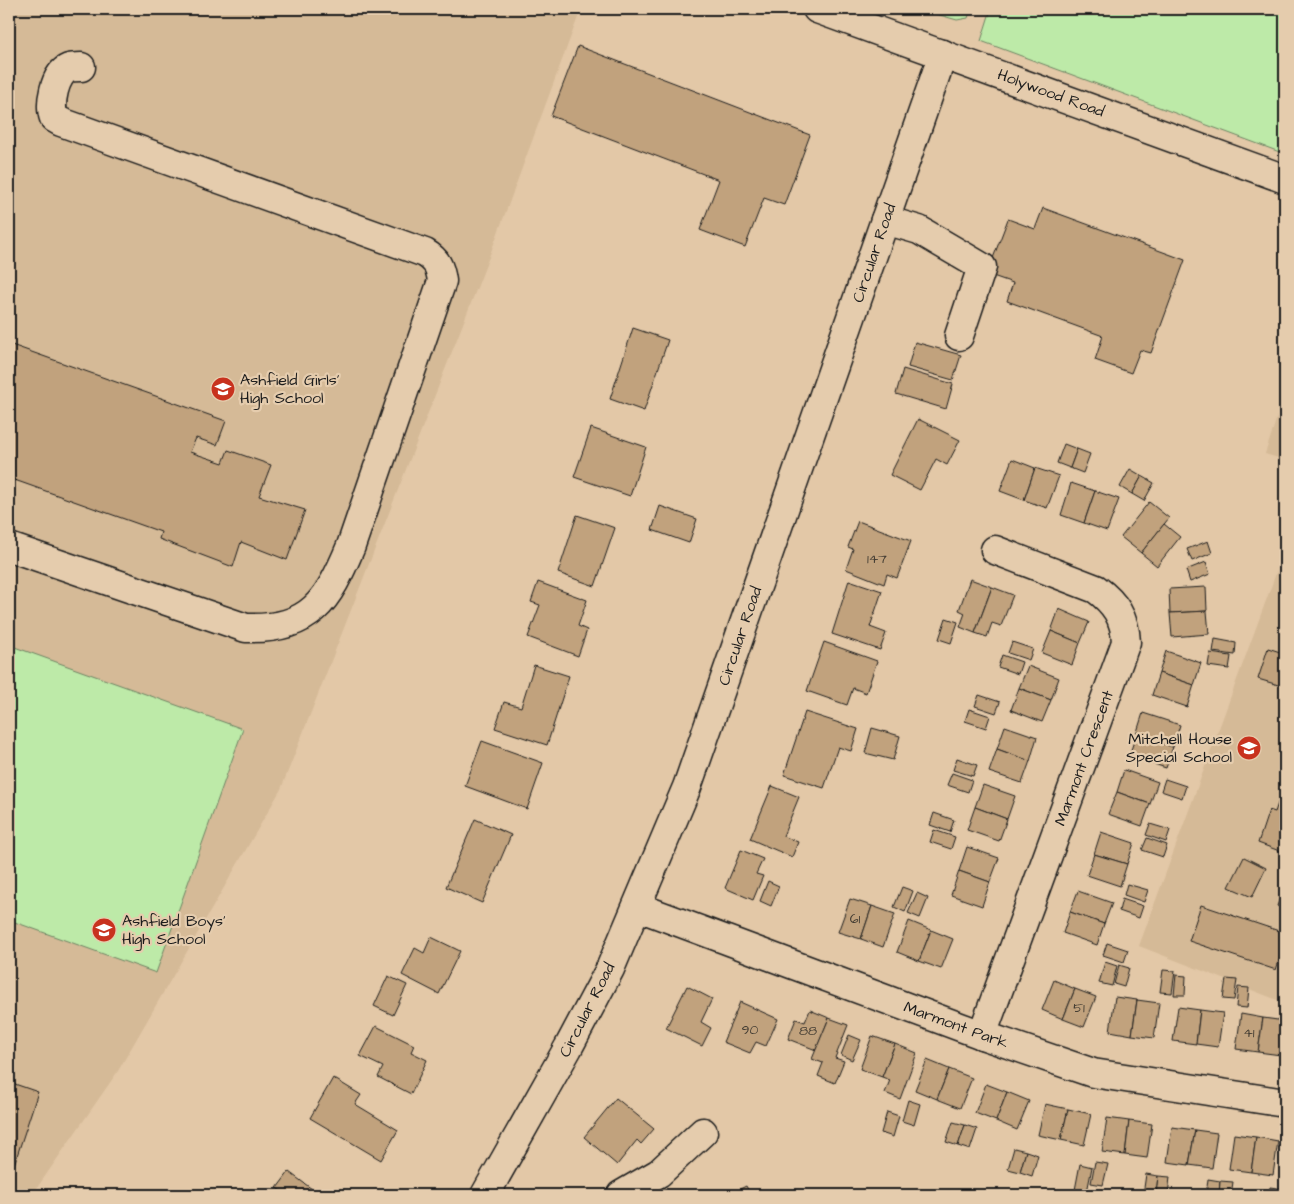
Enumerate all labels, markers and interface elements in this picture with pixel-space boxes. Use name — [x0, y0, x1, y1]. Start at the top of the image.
street label: Holywood Road — [994, 63, 1108, 123]
street label: Circular Road — [847, 201, 901, 305]
place label: Ashfield Girls' High School — [240, 369, 339, 410]
school or university icon: Ashfield Girls' High School — [210, 376, 236, 402]
house number: 147 — [867, 549, 887, 569]
street label: Circular Road — [713, 584, 767, 688]
street label: Marmont Crescent — [1049, 687, 1119, 829]
place label: Mitchell House Special School — [1126, 728, 1232, 768]
school or university icon: Mitchell House Special School — [1236, 735, 1262, 761]
house number: 61 — [850, 909, 860, 929]
place label: Ashfield Boys' High School — [122, 910, 226, 951]
school or university icon: Ashfield Boys' High School — [91, 917, 117, 943]
street label: Circular Road — [554, 959, 620, 1061]
street label: Marmont Park — [901, 996, 1011, 1054]
house number: 51 — [1073, 998, 1085, 1018]
house number: 90 — [742, 1020, 759, 1040]
house number: 88 — [799, 1021, 817, 1041]
house number: 41 — [1243, 1023, 1255, 1043]

